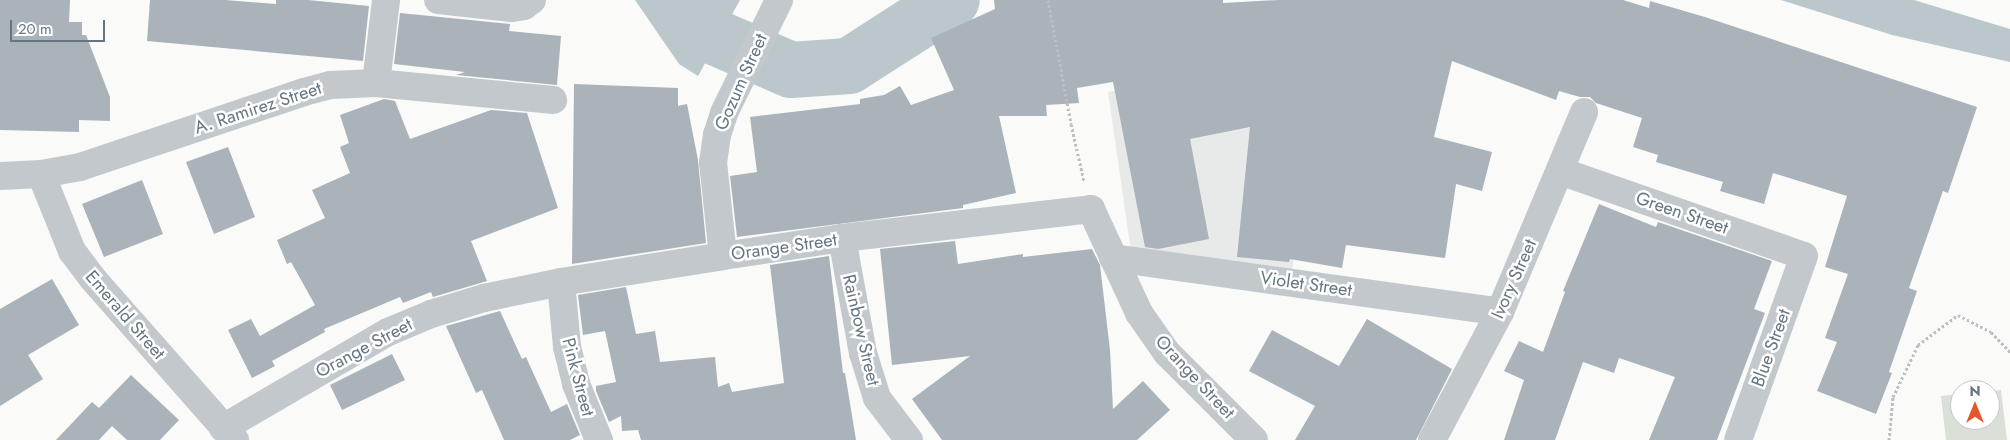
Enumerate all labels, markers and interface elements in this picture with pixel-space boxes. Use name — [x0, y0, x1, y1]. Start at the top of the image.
scale bar — [12, 10, 108, 42]
text: 20 m — [18, 18, 52, 40]
street label: Gozum Street — [710, 30, 772, 134]
street label: A. Ramirez Street — [192, 77, 324, 139]
street label: Green Street — [1633, 187, 1731, 239]
street label: Orange Street — [730, 229, 838, 265]
street label: Ivory Street — [1487, 236, 1541, 322]
street label: Emerald Street — [81, 266, 169, 364]
street label: Violet Street — [1259, 267, 1353, 301]
street label: Rainbow Street — [838, 272, 884, 388]
street label: Blue Street — [1747, 306, 1795, 390]
street label: Orange Street — [312, 313, 416, 383]
street label: Orange Street — [1151, 331, 1239, 423]
street label: Pink Street — [557, 335, 599, 419]
north arrow — [1950, 380, 2000, 430]
text: N — [1969, 381, 1981, 401]

